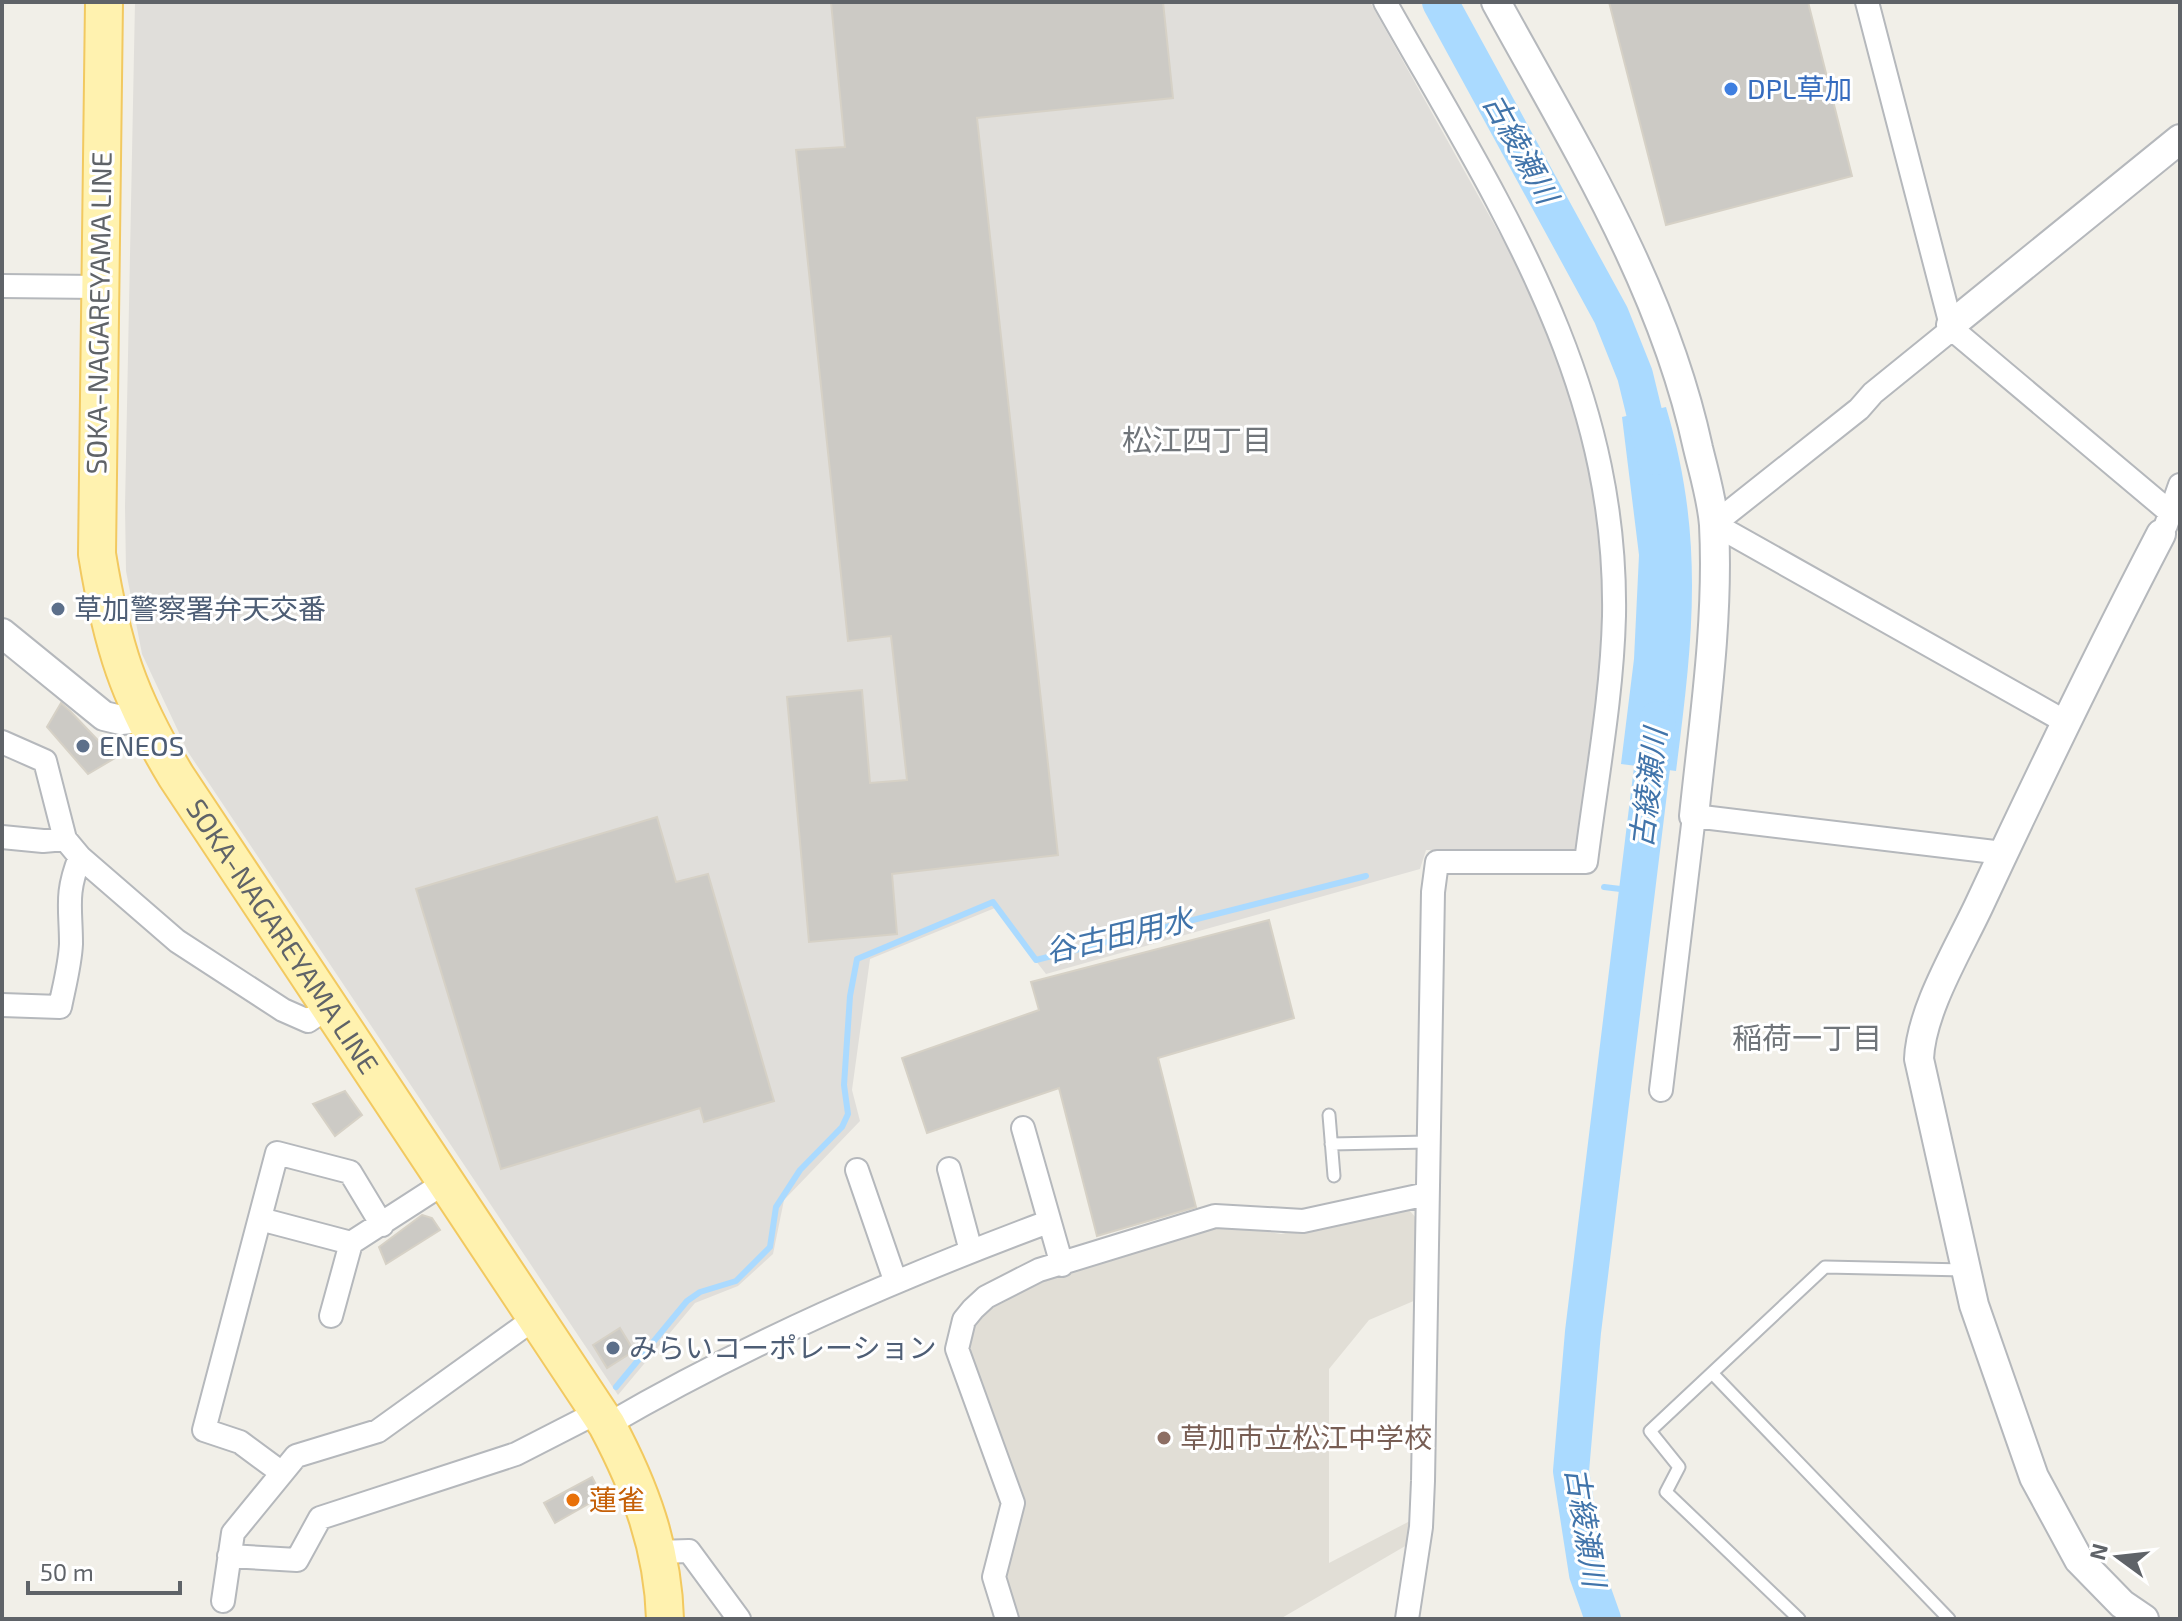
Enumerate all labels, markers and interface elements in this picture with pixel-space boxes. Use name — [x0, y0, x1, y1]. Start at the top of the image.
place label: DPL草加 — [1747, 71, 1853, 105]
marker: DPL草加 — [1722, 80, 1740, 98]
water label: 古綾瀬川 — [1477, 87, 1568, 212]
street label: SOKA-NAGAREYAMA LINE — [78, 151, 118, 475]
district label: 松江四丁目 — [1122, 421, 1272, 457]
place label: 草加警察署弁天交番 — [74, 591, 326, 625]
marker: 草加警察署弁天交番 — [49, 600, 67, 618]
water label: 古綾瀬川 — [1622, 723, 1673, 850]
place label: ENEOS — [99, 728, 184, 762]
marker: ENEOS — [74, 737, 92, 755]
street label: SOKA-NAGAREYAMA LINE — [180, 792, 387, 1080]
water label: 谷古田用水 — [1041, 899, 1199, 968]
district label: 稲荷一丁目 — [1732, 1019, 1882, 1055]
place label: みらいコーポレーション — [629, 1330, 936, 1364]
marker: みらいコーポレーション — [604, 1339, 622, 1357]
place label: 草加市立松江中学校 — [1180, 1420, 1432, 1454]
marker: 草加市立松江中学校 — [1155, 1429, 1173, 1447]
water label: 古綾瀬川 — [1560, 1465, 1615, 1592]
place label: 蓮雀 — [589, 1482, 645, 1516]
marker: 蓮雀 — [564, 1491, 582, 1509]
north arrow — [2078, 1517, 2158, 1597]
text: N — [2083, 1541, 2112, 1563]
scale bar — [28, 1545, 180, 1595]
text: 50 m — [40, 1557, 94, 1586]

